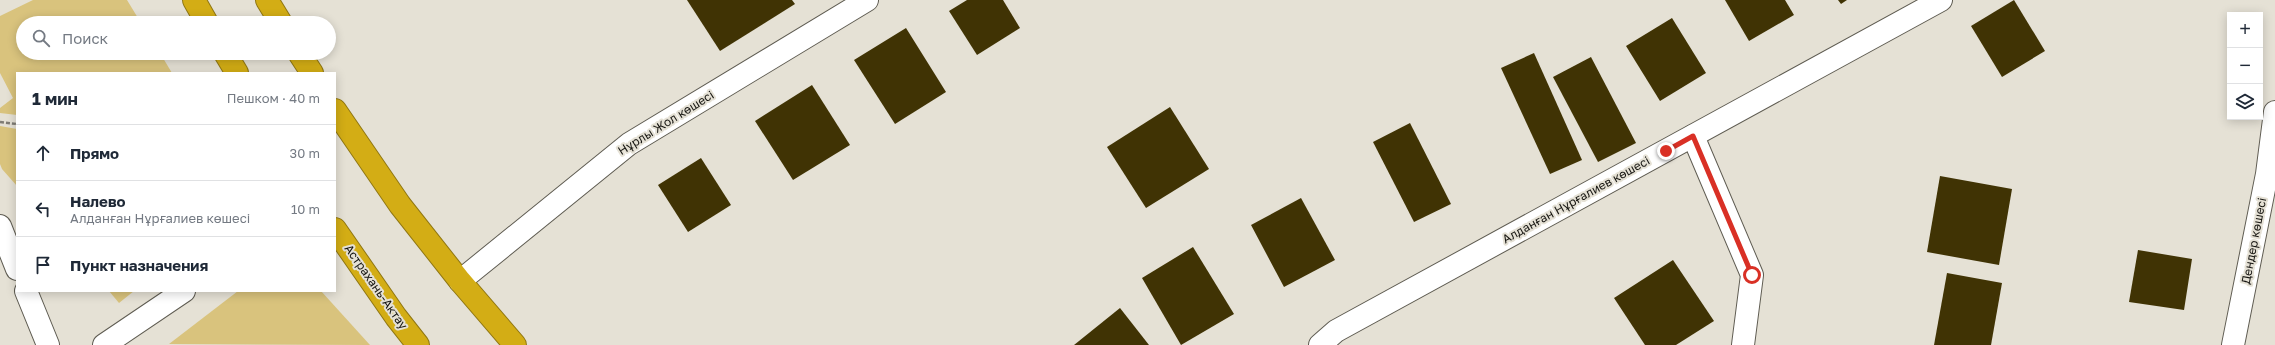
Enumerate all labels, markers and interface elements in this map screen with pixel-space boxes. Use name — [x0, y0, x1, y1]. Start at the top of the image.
map controls — [2227, 12, 2263, 120]
button: + — [2227, 12, 2263, 48]
search box — [16, 16, 336, 60]
icon: search — [30, 27, 52, 49]
text: Поиск — [62, 29, 108, 47]
button: − — [2227, 48, 2263, 84]
button: layers — [2227, 84, 2263, 120]
street label: Нұрлы Жол көшесі — [615, 87, 716, 158]
text: 1 мин — [32, 88, 78, 109]
text: Пешком · 40 m — [227, 90, 320, 106]
icon: ahead — [32, 142, 54, 164]
route end — [1657, 142, 1675, 160]
text: Прямо — [70, 144, 119, 162]
text: 30 m — [290, 145, 320, 161]
street label: Алданған Нұрғалиев көшесі — [1499, 153, 1652, 246]
text: Налево — [70, 192, 126, 210]
street label: Дендер көшесі — [2238, 196, 2269, 285]
icon: left — [32, 198, 54, 220]
text: 10 m — [291, 201, 320, 217]
text: Алданған Нұрғалиев көшесі — [70, 210, 250, 226]
street label: Астрахань-Актау — [342, 241, 411, 332]
icon: arrive — [32, 254, 54, 276]
text: Пункт назначения — [70, 256, 208, 274]
route start — [1743, 266, 1761, 284]

